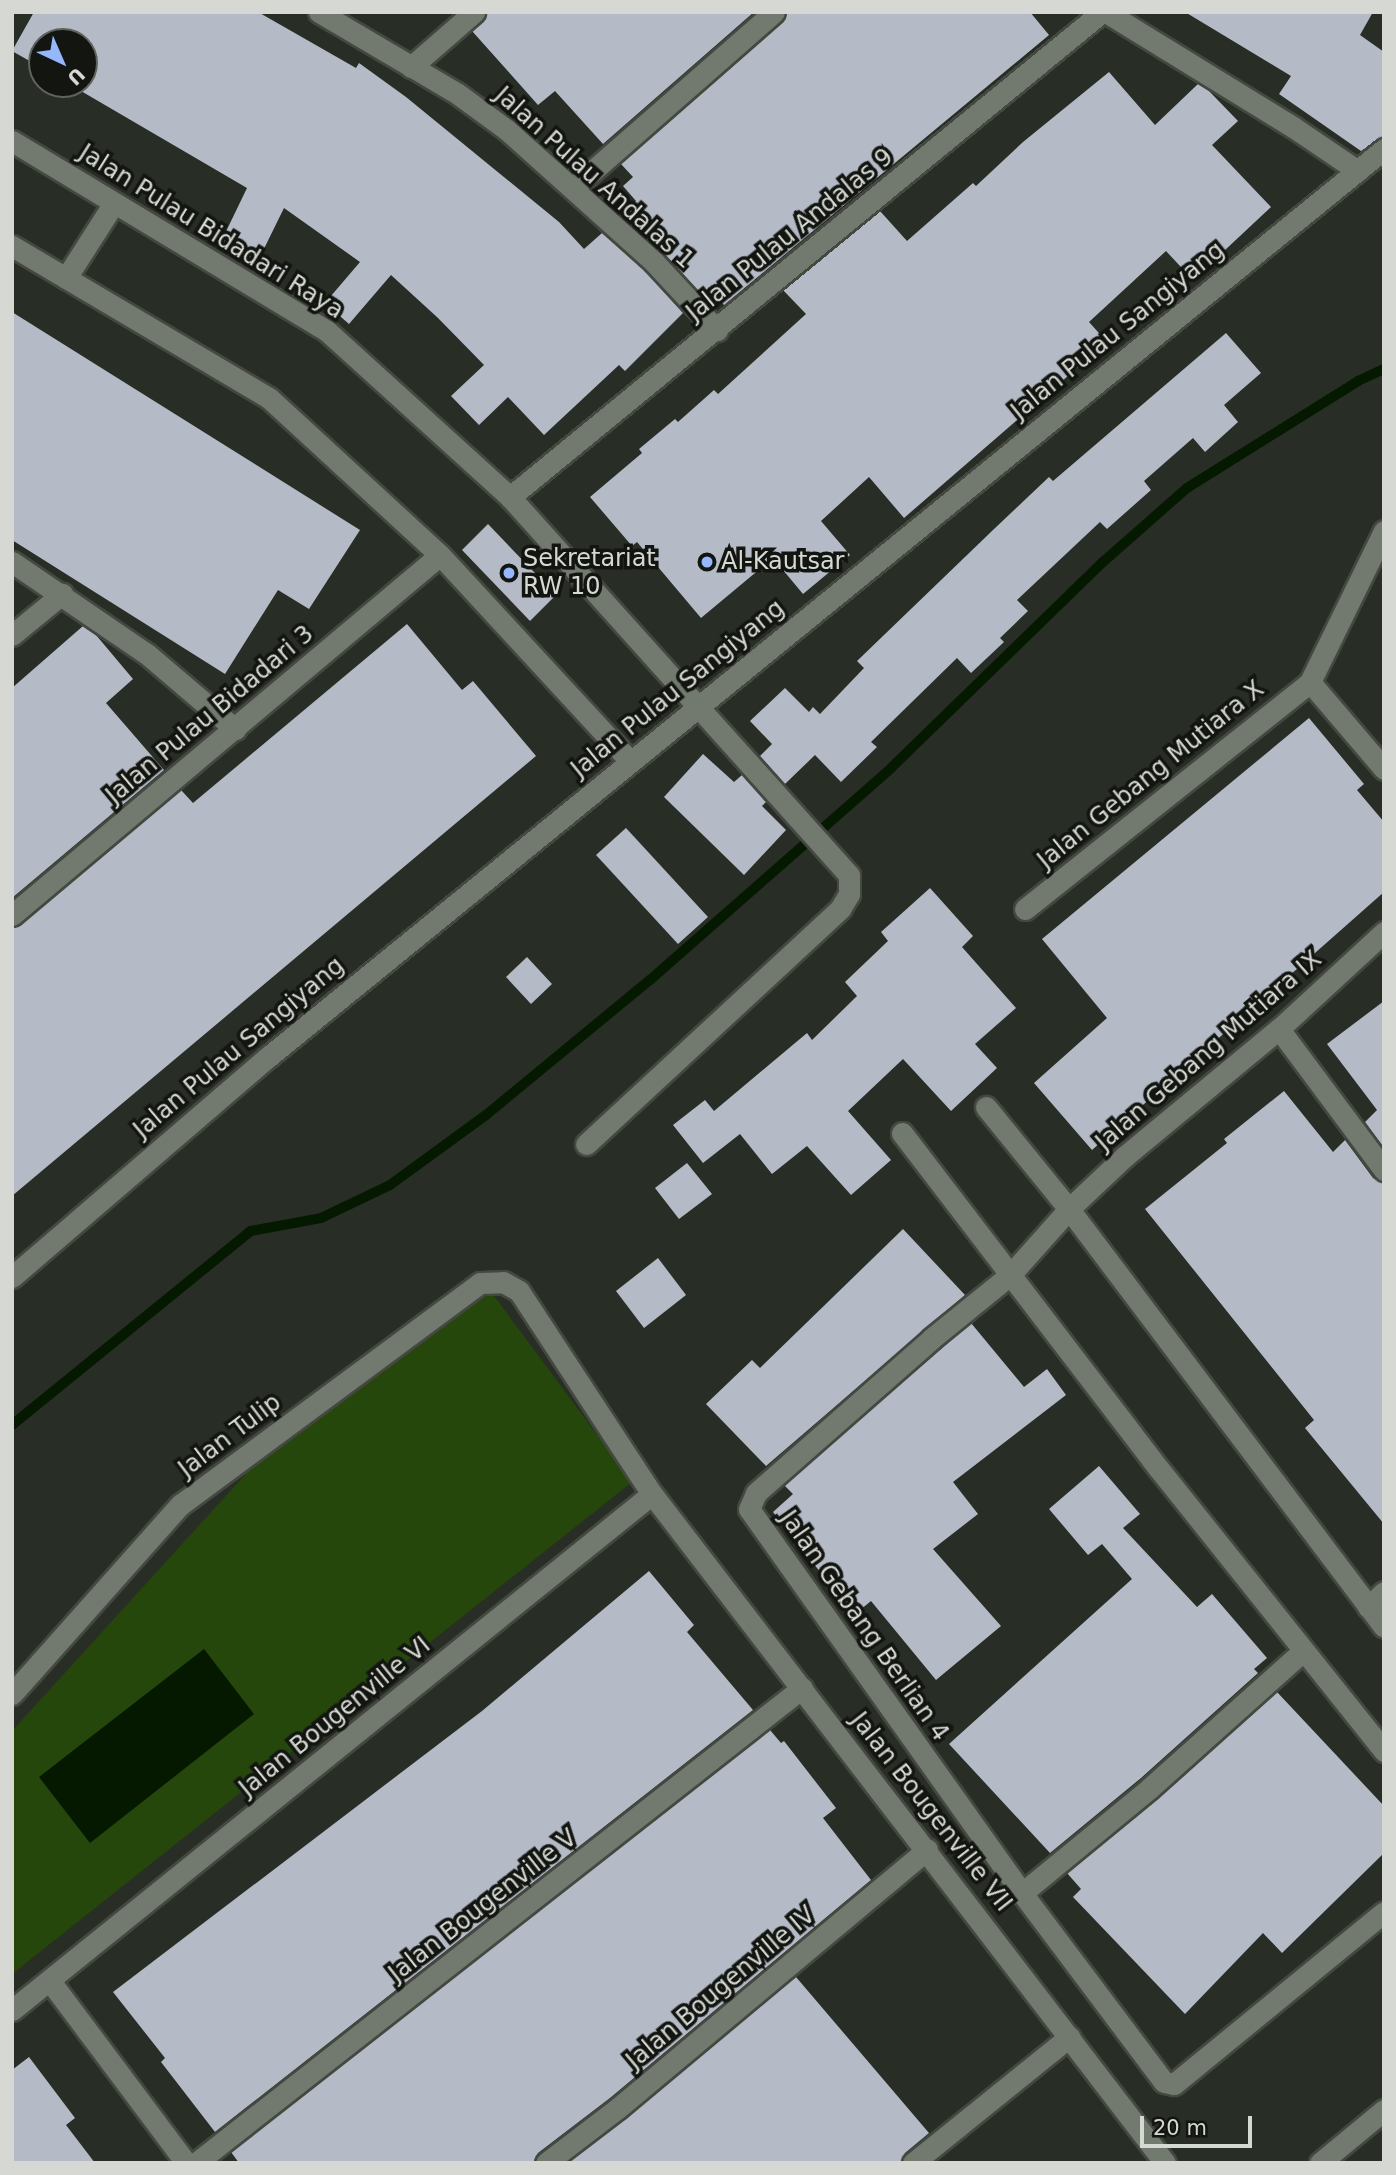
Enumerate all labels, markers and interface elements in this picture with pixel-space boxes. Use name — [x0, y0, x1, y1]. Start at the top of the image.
north arrow — [28, 28, 98, 98]
text: U — [63, 63, 89, 90]
street label: Jalan Pulau Andalas 1 — [489, 81, 699, 275]
street label: Jalan Pulau Bidadari Raya — [73, 139, 349, 325]
street label: Jalan Pulau Andalas 9 — [681, 143, 899, 327]
street label: Jalan Pulau Sangiyang — [1006, 236, 1230, 426]
place label: Sekretariat RW 10 — [523, 545, 656, 601]
place label: Al-Kautsar — [721, 548, 844, 576]
marker: Al-Kautsar — [699, 554, 715, 570]
marker: Sekretariat RW 10 — [501, 565, 517, 581]
street label: Jalan Pulau Sangiyang — [566, 594, 790, 784]
street label: Jalan Pulau Bidadari 3 — [100, 620, 320, 810]
street label: Jalan Gebang Mutiara X — [1032, 675, 1270, 875]
street label: Jalan Gebang Mutiara IX — [1090, 945, 1328, 1157]
street label: Jalan Pulau Sangiyang — [128, 952, 350, 1144]
street label: Jalan Tulip — [173, 1388, 287, 1484]
street label: Jalan Gebang Berlian 4 — [773, 1505, 955, 1747]
street label: Jalan Bougenville VI — [234, 1631, 436, 1803]
street label: Jalan Bougenville VII — [844, 1707, 1018, 1917]
street label: Jalan Bougenville V — [383, 1824, 583, 1988]
street label: Jalan Bougenville IV — [621, 1901, 821, 2075]
scale bar — [1144, 2102, 1256, 2146]
text: 20 m — [1153, 2116, 1207, 2140]

